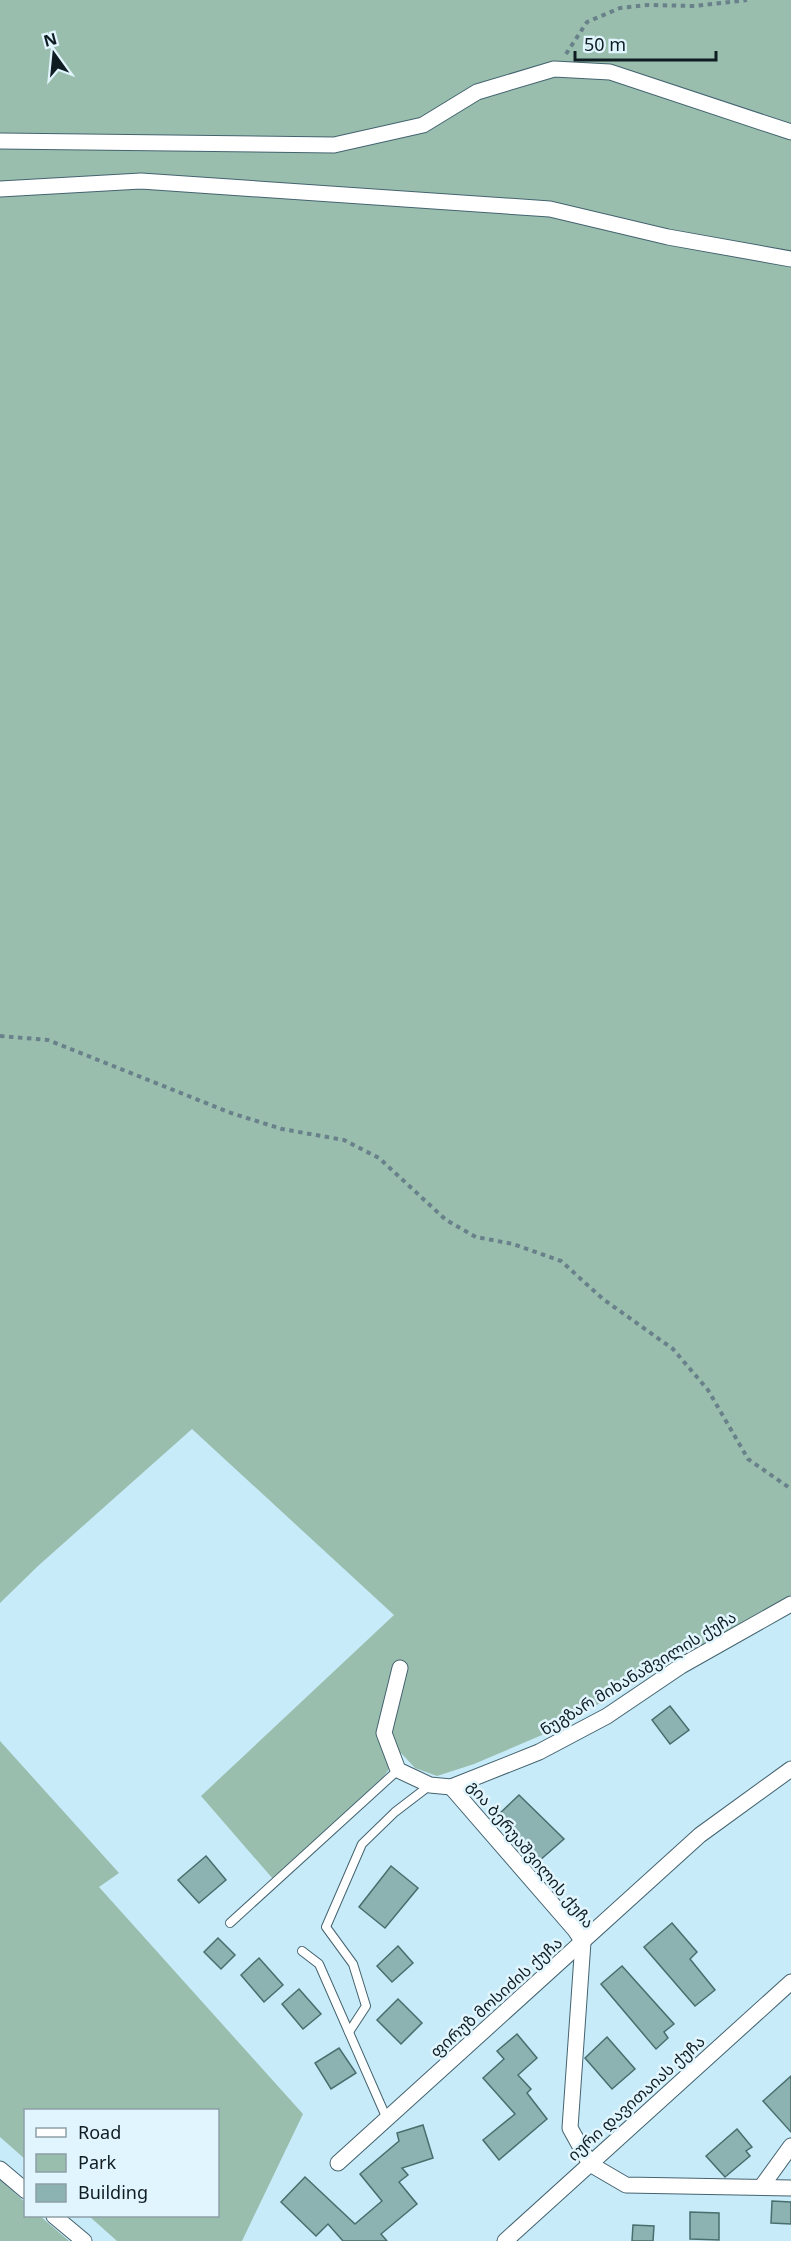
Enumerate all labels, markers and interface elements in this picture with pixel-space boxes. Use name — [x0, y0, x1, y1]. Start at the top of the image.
north arrow — [24, 24, 84, 84]
scale bar — [575, 24, 716, 62]
text: N — [41, 27, 59, 52]
text: 50 m — [584, 32, 626, 56]
street label: ნუგზარ მიხანაშვილის ქუჩა — [536, 1606, 740, 1740]
street label: გია ბერუაშვილის ქუჩა — [463, 1775, 599, 1933]
street label: ფირუზ მოსიძის ქუჩა — [425, 1932, 567, 2062]
street label: იური დავითაიას ქუჩა — [563, 2030, 709, 2166]
legend — [24, 2109, 219, 2217]
text: Road — [78, 2120, 121, 2144]
text: Park — [78, 2150, 116, 2174]
text: Building — [78, 2180, 148, 2204]

